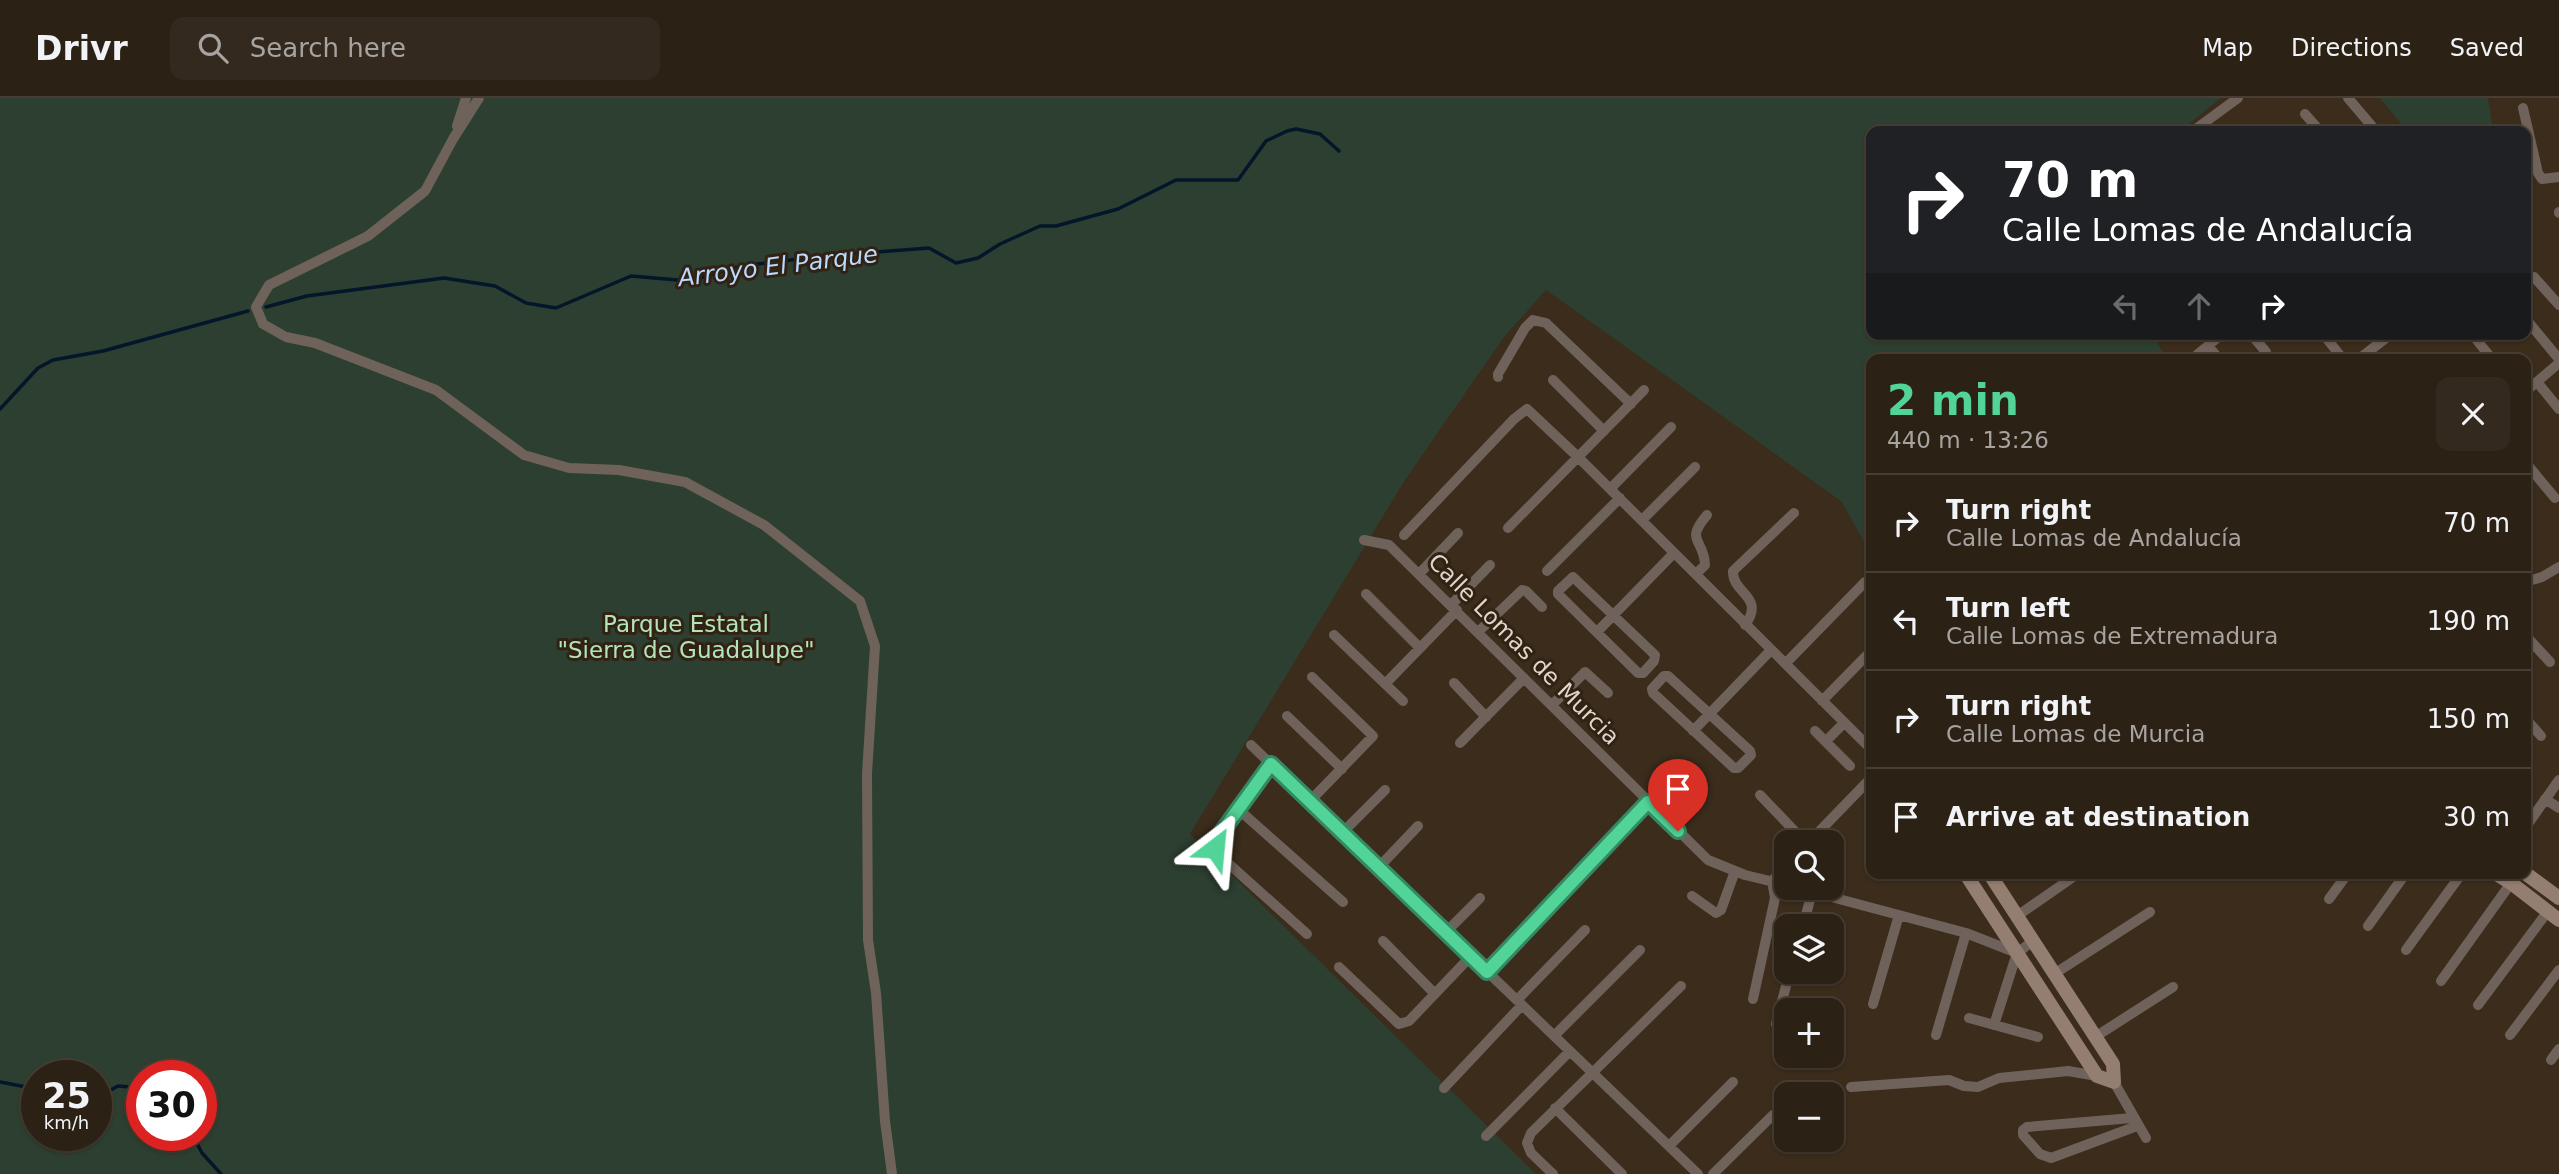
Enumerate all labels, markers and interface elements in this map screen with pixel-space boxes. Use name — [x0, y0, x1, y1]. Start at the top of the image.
search box — [170, 17, 660, 80]
text: Drivr — [35, 29, 128, 68]
icon: search — [194, 29, 232, 67]
text: Search here — [250, 33, 406, 63]
text: Map — [2202, 34, 2253, 62]
text: Directions — [2291, 34, 2412, 62]
text: Saved — [2450, 34, 2524, 62]
text: 70 m — [2002, 152, 2138, 209]
icon: right — [1887, 154, 1978, 245]
text: Calle Lomas de Andalucía — [2002, 211, 2414, 249]
water label: Arroyo El Parque — [675, 240, 879, 292]
icon: left — [2107, 287, 2145, 325]
icon: ahead — [2180, 287, 2218, 325]
icon: right — [2253, 287, 2291, 325]
text: 2 min — [1887, 376, 2019, 425]
button: close — [2436, 377, 2510, 451]
text: 440 m · 13:26 — [1887, 427, 2049, 453]
text: Turn right — [1946, 495, 2091, 525]
icon: right — [1887, 504, 1925, 542]
text: 70 m — [2443, 508, 2510, 538]
text: Calle Lomas de Andalucía — [1946, 525, 2242, 551]
street label: Calle Lomas de Murcia — [1423, 548, 1625, 750]
text: Turn left — [1946, 593, 2070, 623]
icon: left — [1887, 602, 1925, 640]
text: 190 m — [2427, 606, 2510, 636]
park label: Parque Estatal "Sierra de Guadalupe" — [557, 611, 815, 663]
text: Calle Lomas de Extremadura — [1946, 623, 2278, 649]
text: Turn right — [1946, 691, 2091, 721]
icon: right — [1887, 700, 1925, 738]
text: 150 m — [2427, 704, 2510, 734]
text: Calle Lomas de Murcia — [1946, 721, 2205, 747]
pin — [1648, 759, 1708, 831]
icon: arrive — [1659, 770, 1697, 808]
icon: arrive — [1887, 798, 1925, 836]
text: Arrive at destination — [1946, 802, 2250, 832]
text: 30 m — [2443, 802, 2510, 832]
position arrow — [1178, 811, 1252, 885]
map controls — [1774, 830, 1844, 1152]
button: search — [1774, 830, 1844, 900]
button: layers — [1774, 914, 1844, 984]
button: + — [1774, 998, 1844, 1068]
speed limit sign: 30 — [126, 1060, 217, 1151]
text: 25 — [42, 1076, 91, 1116]
button: − — [1774, 1082, 1844, 1152]
text: km/h — [44, 1112, 89, 1133]

